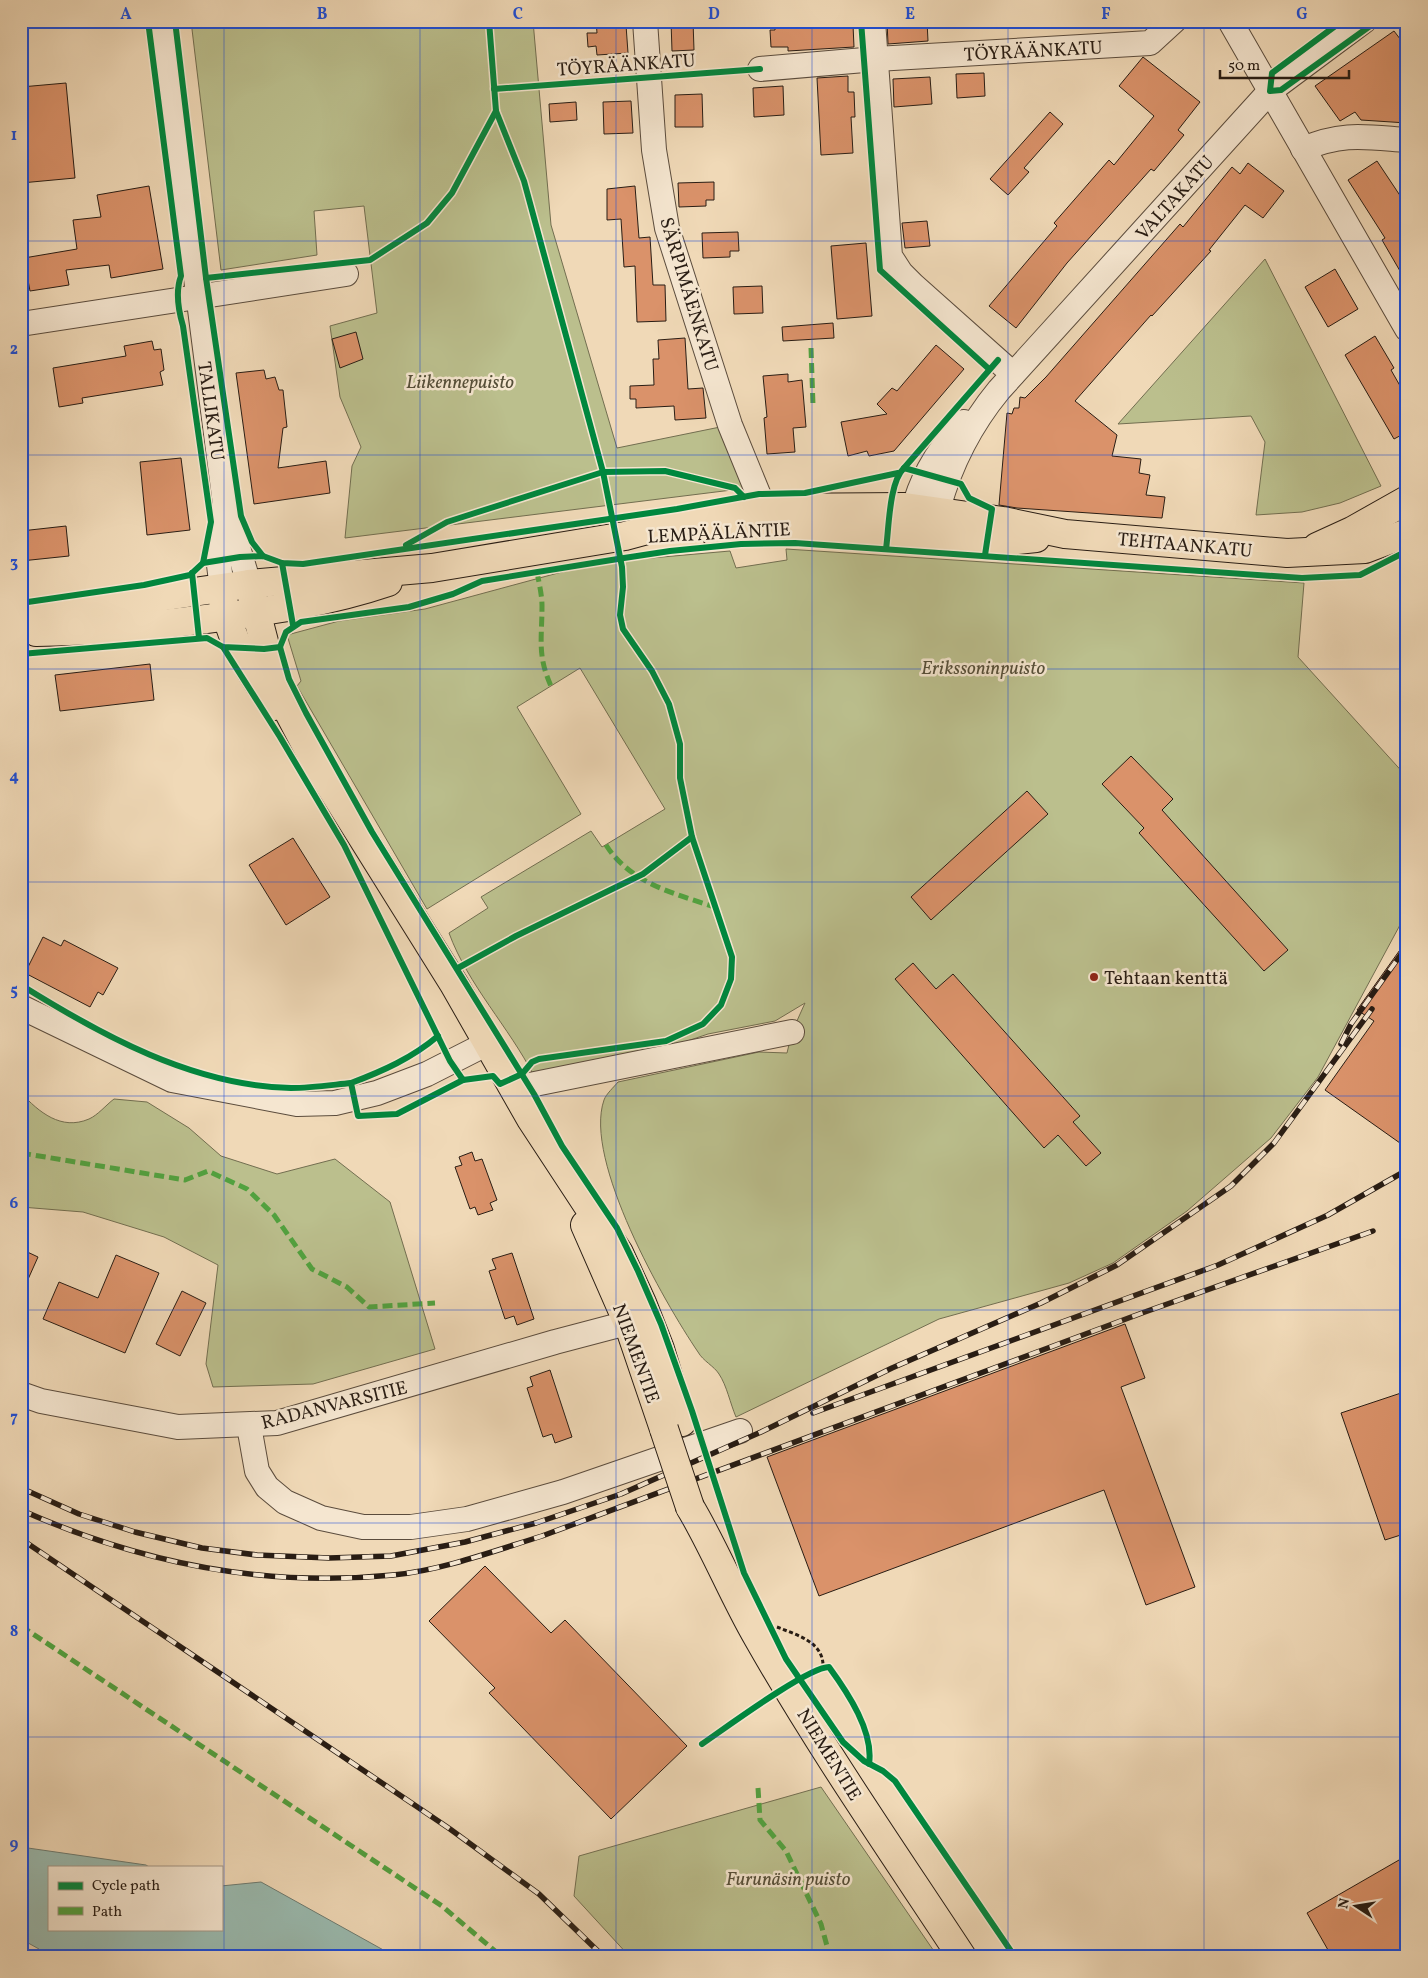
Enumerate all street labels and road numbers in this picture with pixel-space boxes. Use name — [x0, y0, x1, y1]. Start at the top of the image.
street label: TÖYRÄÄNKATU — [963, 35, 1103, 69]
street label: TÖYRÄÄNKATU — [556, 48, 697, 84]
street label: VALTAKATU — [1130, 150, 1221, 246]
street label: SÄRPIMÄENKATU — [652, 214, 724, 375]
street label: TALLIKATU — [190, 360, 230, 463]
street label: LEMPÄÄLÄNTIE — [647, 517, 791, 551]
street label: TEHTAANKATU — [1116, 527, 1254, 565]
street label: NIEMENTIE — [605, 1300, 665, 1407]
street label: RADANVARSITIE — [259, 1375, 410, 1437]
street label: NIEMENTIE — [790, 1704, 867, 1806]

